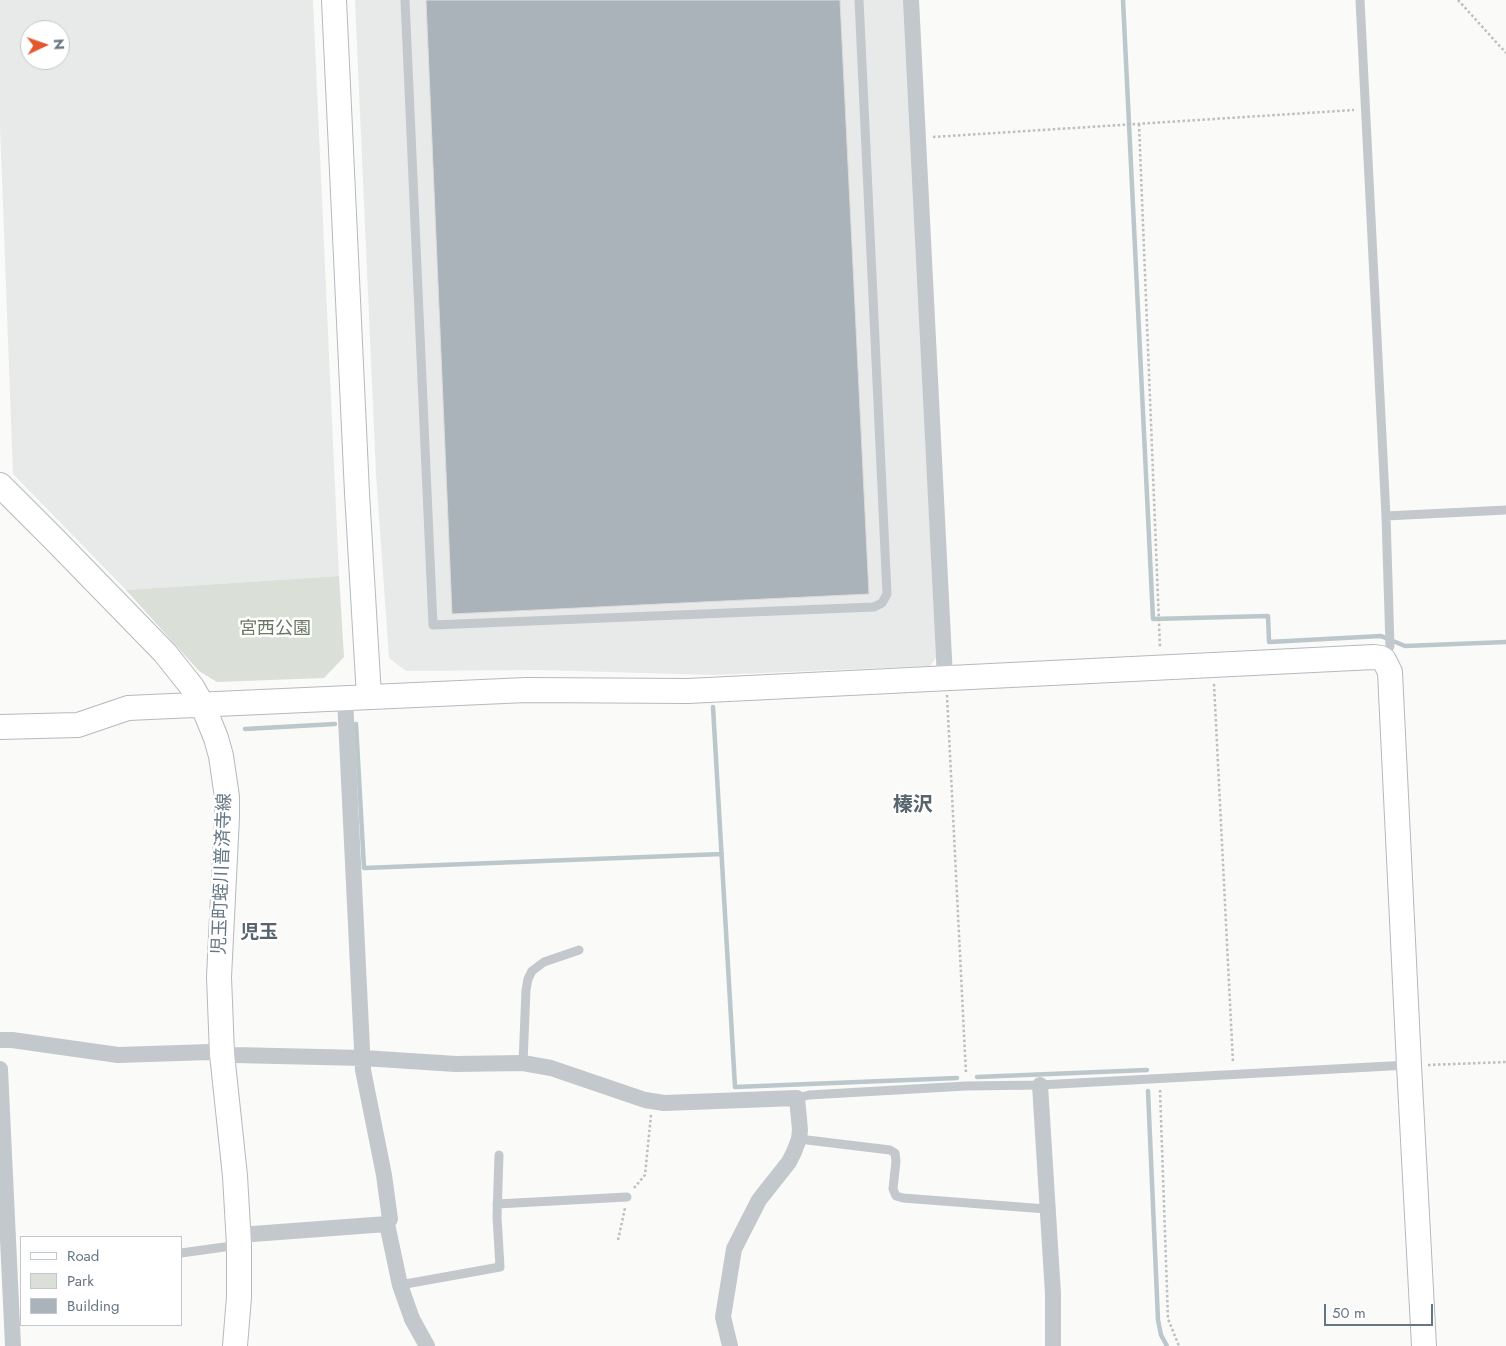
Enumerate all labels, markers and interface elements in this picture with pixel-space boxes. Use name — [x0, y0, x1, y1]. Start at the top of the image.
north arrow — [20, 20, 70, 70]
text: N — [49, 38, 69, 50]
park label: 宮西公園 — [239, 619, 311, 641]
street label: 児玉町蛭川普済寺線 — [209, 793, 237, 955]
district label: 榛沢 — [893, 794, 933, 818]
district label: 児玉 — [240, 922, 278, 944]
legend — [20, 1236, 182, 1326]
text: Road — [67, 1245, 99, 1267]
text: Park — [67, 1270, 94, 1292]
scale bar — [1326, 1294, 1435, 1326]
text: Building — [67, 1295, 119, 1317]
text: 50 m — [1332, 1302, 1366, 1324]

